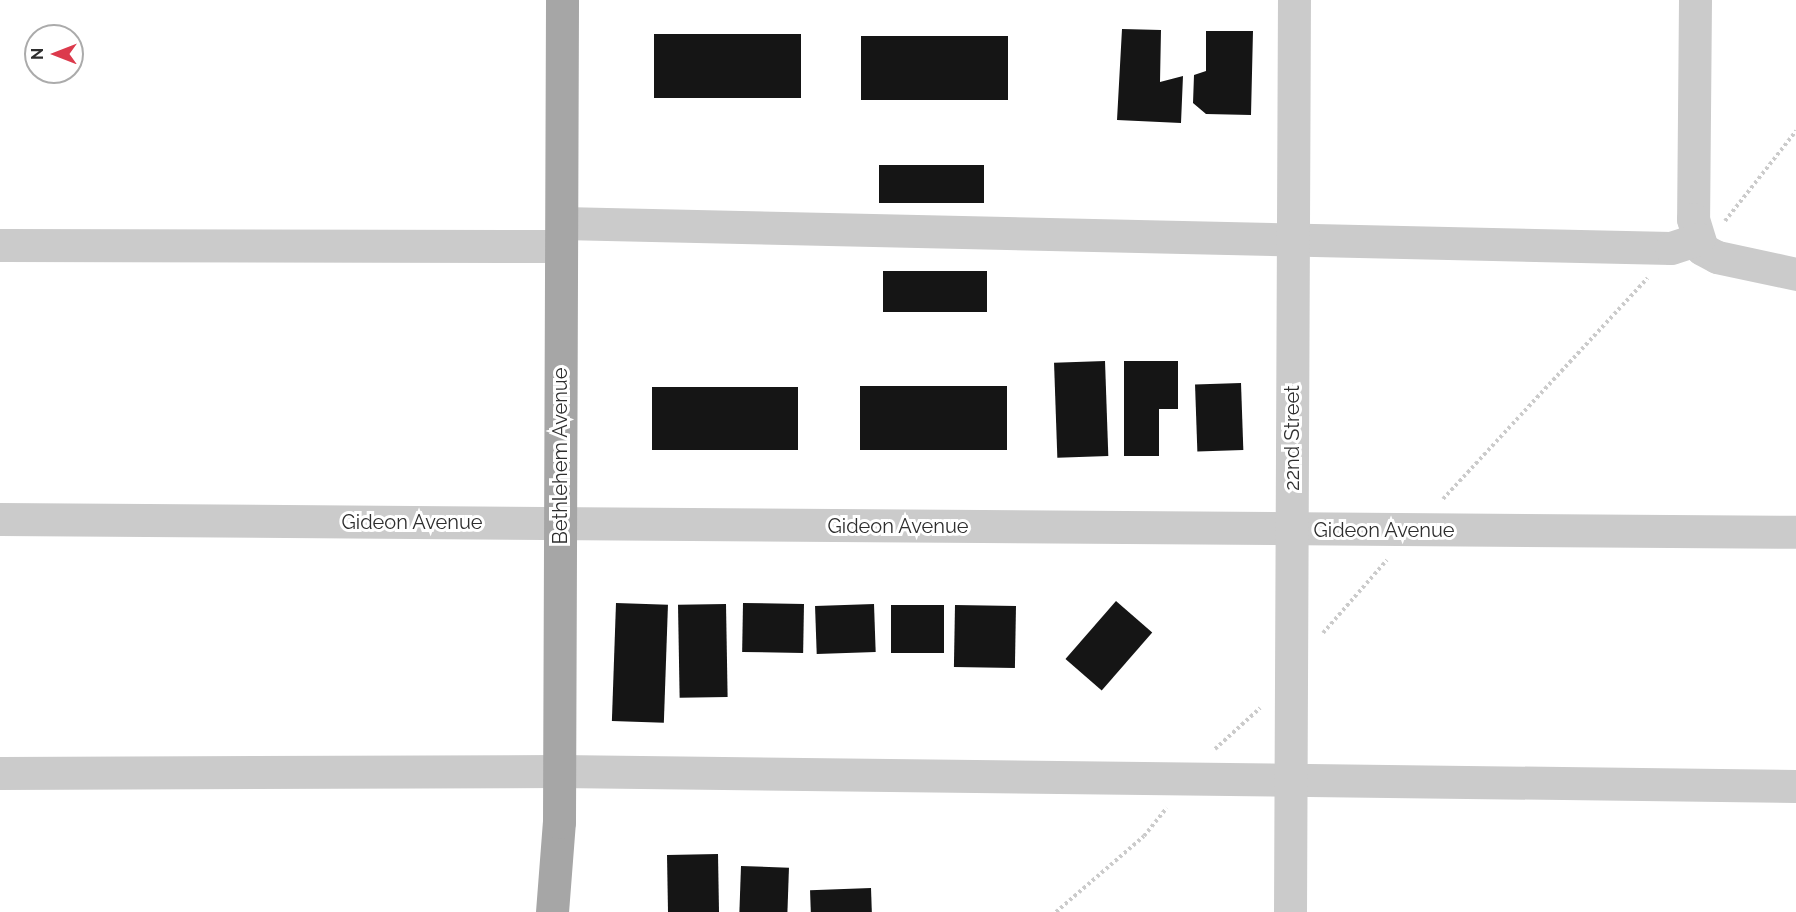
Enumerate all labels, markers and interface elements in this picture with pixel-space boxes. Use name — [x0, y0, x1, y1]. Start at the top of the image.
north arrow — [24, 24, 84, 84]
text: N — [28, 48, 47, 60]
street label: Bethlehem Avenue — [548, 367, 572, 545]
street label: 22nd Street — [1280, 385, 1304, 491]
street label: Gideon Avenue — [341, 510, 483, 534]
street label: Gideon Avenue — [827, 514, 969, 538]
street label: Gideon Avenue — [1313, 518, 1455, 542]

